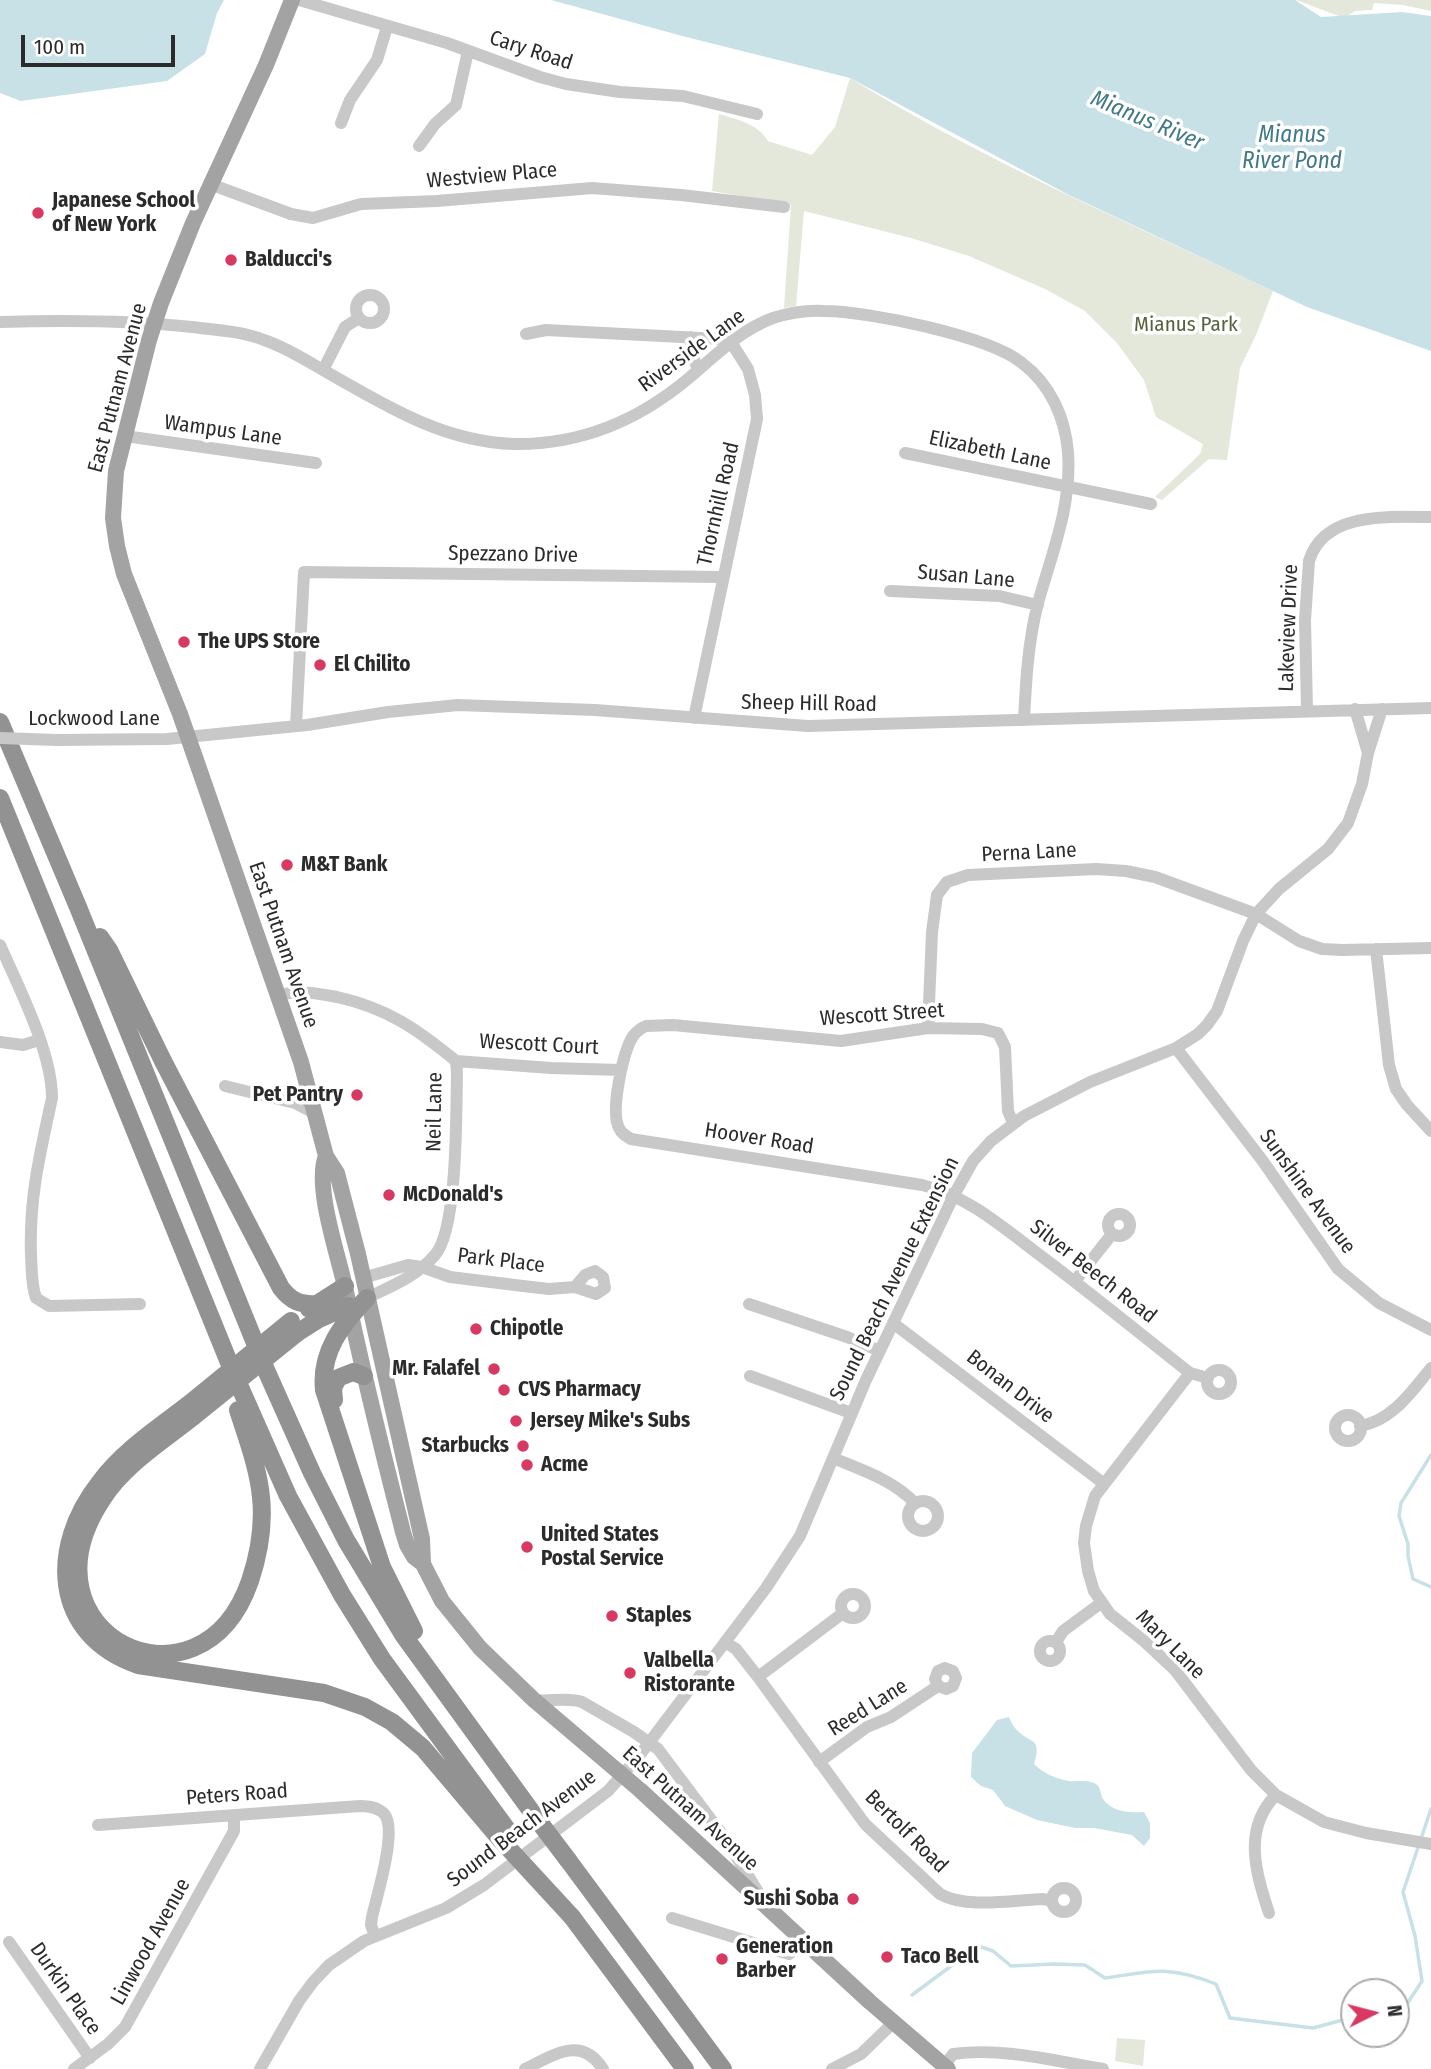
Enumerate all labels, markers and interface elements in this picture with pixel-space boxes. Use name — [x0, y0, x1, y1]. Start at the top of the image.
scale bar — [24, 21, 178, 65]
street label: Cary Road — [486, 26, 576, 76]
text: 100 m — [34, 34, 85, 60]
water label: Mianus River — [1086, 85, 1208, 157]
water label: Mianus River Pond — [1242, 122, 1342, 176]
street label: Westview Place — [426, 158, 558, 194]
place label: Japanese School of New York — [52, 188, 195, 238]
marker: Japanese School of New York — [30, 205, 46, 221]
place label: Balducci's — [245, 247, 332, 273]
marker: Balducci's — [223, 252, 239, 268]
street label: East Putnam Avenue — [83, 301, 153, 475]
street label: Riverside Lane — [634, 304, 750, 398]
park label: Mianus Park — [1134, 312, 1238, 338]
street label: Wampus Lane — [163, 410, 283, 452]
street label: Elizabeth Lane — [927, 426, 1053, 476]
street label: Thornhill Road — [693, 440, 745, 568]
street label: Spezzano Drive — [448, 541, 578, 569]
street label: Susan Lane — [916, 560, 1016, 594]
street label: Lakeview Drive — [1274, 564, 1304, 692]
place label: The UPS Store — [198, 629, 320, 655]
marker: The UPS Store — [176, 634, 192, 650]
place label: El Chilito — [334, 652, 411, 678]
marker: El Chilito — [312, 657, 328, 673]
street label: Sheep Hill Road — [741, 690, 877, 718]
street label: Lockwood Lane — [28, 706, 160, 732]
street label: Perna Lane — [981, 838, 1077, 868]
place label: M&T Bank — [301, 852, 388, 878]
marker: M&T Bank — [279, 857, 295, 873]
street label: East Putnam Avenue — [243, 858, 323, 1032]
street label: Wescott Street — [819, 998, 945, 1032]
street label: Wescott Court — [479, 1029, 599, 1061]
street label: Neil Lane — [422, 1072, 448, 1152]
place label: Pet Pantry — [253, 1082, 343, 1108]
marker: Pet Pantry — [349, 1087, 365, 1103]
street label: Hoover Road — [703, 1118, 815, 1160]
street label: Sunshine Avenue — [1254, 1125, 1360, 1259]
street label: Sound Beach Avenue Extension — [825, 1153, 965, 1405]
place label: McDonald's — [403, 1182, 503, 1208]
marker: McDonald's — [381, 1187, 397, 1203]
street label: Silver Beech Road — [1025, 1215, 1161, 1329]
street label: Park Place — [456, 1243, 546, 1279]
place label: Chipotle — [490, 1316, 563, 1342]
marker: Chipotle — [468, 1321, 484, 1337]
street label: Bonan Drive — [961, 1345, 1059, 1429]
place label: Mr. Falafel — [392, 1356, 480, 1382]
marker: Mr. Falafel — [486, 1361, 502, 1377]
place label: CVS Pharmacy — [518, 1377, 641, 1403]
marker: CVS Pharmacy — [496, 1382, 512, 1398]
place label: Jersey Mike's Subs — [530, 1408, 690, 1434]
marker: Jersey Mike's Subs — [508, 1413, 524, 1429]
place label: Starbucks — [422, 1433, 509, 1459]
marker: Starbucks — [515, 1438, 531, 1454]
place label: Acme — [541, 1452, 588, 1478]
marker: Acme — [519, 1457, 535, 1473]
place label: United States Postal Service — [541, 1522, 664, 1572]
marker: United States Postal Service — [519, 1539, 535, 1555]
place label: Staples — [626, 1603, 691, 1629]
street label: Mary Lane — [1130, 1605, 1210, 1685]
marker: Staples — [604, 1608, 620, 1624]
place label: Valbella Ristorante — [644, 1648, 735, 1698]
marker: Valbella Ristorante — [622, 1665, 638, 1681]
street label: Reed Lane — [824, 1674, 912, 1742]
street label: East Putnam Avenue — [617, 1741, 763, 1877]
street label: Sound Beach Avenue — [443, 1765, 601, 1893]
street label: Peters Road — [185, 1779, 289, 1811]
street label: Bertolf Road — [859, 1785, 953, 1879]
street label: Linwood Avenue — [106, 1874, 196, 2010]
place label: Sushi Soba — [743, 1886, 839, 1912]
marker: Sushi Soba — [845, 1891, 861, 1907]
place label: Generation Barber — [736, 1934, 833, 1984]
street label: Durkin Place — [24, 1938, 106, 2040]
place label: Taco Bell — [901, 1944, 979, 1970]
marker: Taco Bell — [879, 1949, 895, 1965]
marker: Generation Barber — [714, 1951, 730, 1967]
north arrow — [1340, 1978, 1410, 2048]
text: N — [1382, 2004, 1406, 2018]

